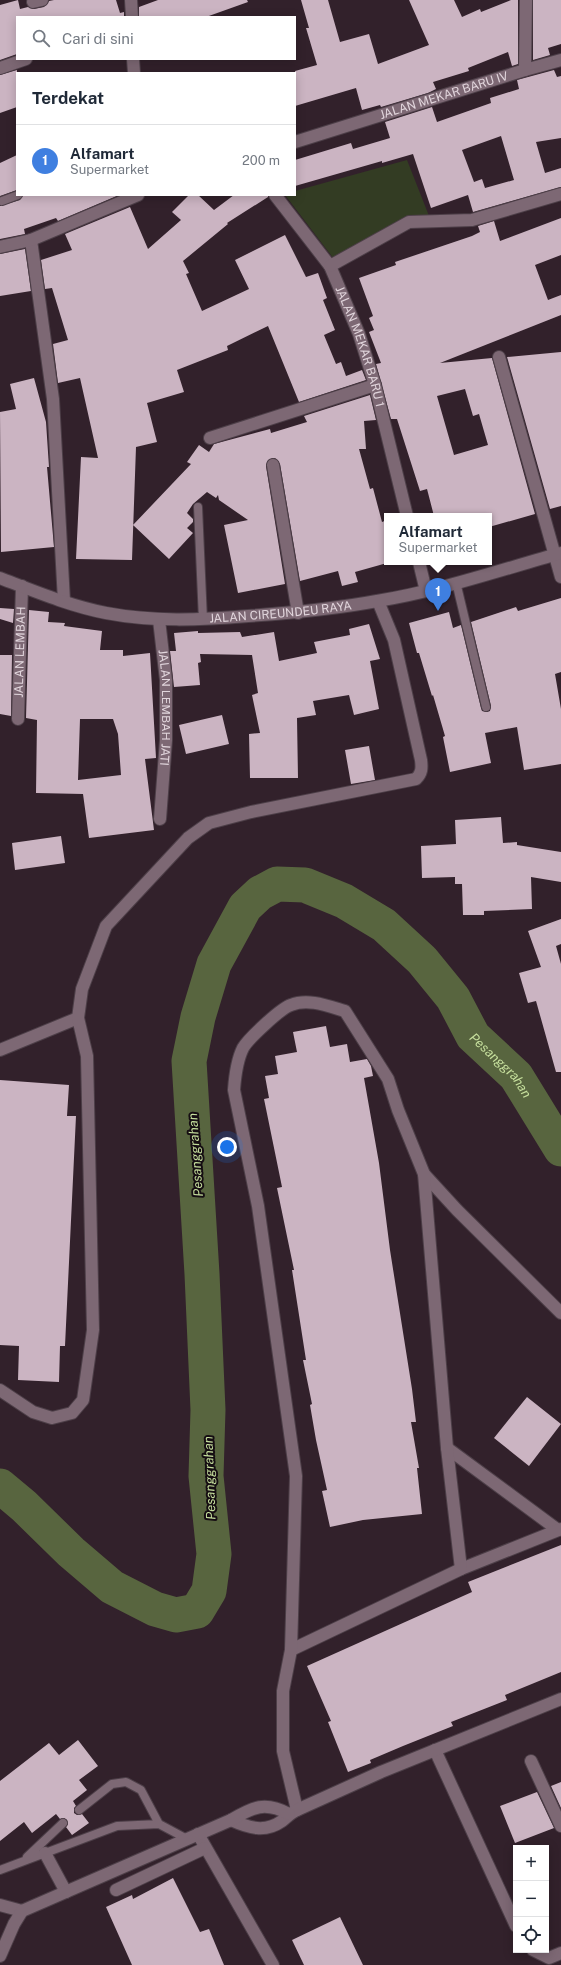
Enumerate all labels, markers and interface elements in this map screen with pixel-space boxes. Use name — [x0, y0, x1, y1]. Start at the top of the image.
search box — [16, 16, 296, 60]
icon: search — [30, 27, 52, 49]
text: Cari di sini — [62, 30, 134, 47]
street label: JALAN MEKAR BARU IV — [378, 69, 510, 122]
text: Terdekat — [32, 88, 104, 108]
text: Alfamart — [70, 145, 134, 162]
text: 1 — [42, 153, 48, 168]
text: 200 m — [242, 153, 280, 168]
text: Supermarket — [70, 162, 149, 177]
street label: JALAN MEKAR BARU 1 — [332, 284, 387, 408]
popup — [384, 513, 492, 565]
text: Alfamart — [398, 523, 463, 540]
text: Supermarket — [398, 540, 478, 555]
pin: 1 — [425, 578, 451, 611]
street label: JALAN CIREUNDEU RAYA — [209, 598, 353, 626]
street label: JALAN LEMBAH — [12, 606, 28, 698]
street label: JALAN LEMBAH JATI — [155, 649, 173, 766]
water label: Pesanggrahan — [467, 1030, 534, 1100]
water label: Pesanggrahan — [185, 1113, 206, 1197]
your location — [217, 1137, 237, 1157]
water label: Pesanggrahan — [201, 1436, 218, 1520]
map controls — [513, 1845, 549, 1953]
button: + — [513, 1845, 549, 1881]
button: − — [513, 1881, 549, 1917]
button: locate — [513, 1917, 549, 1953]

